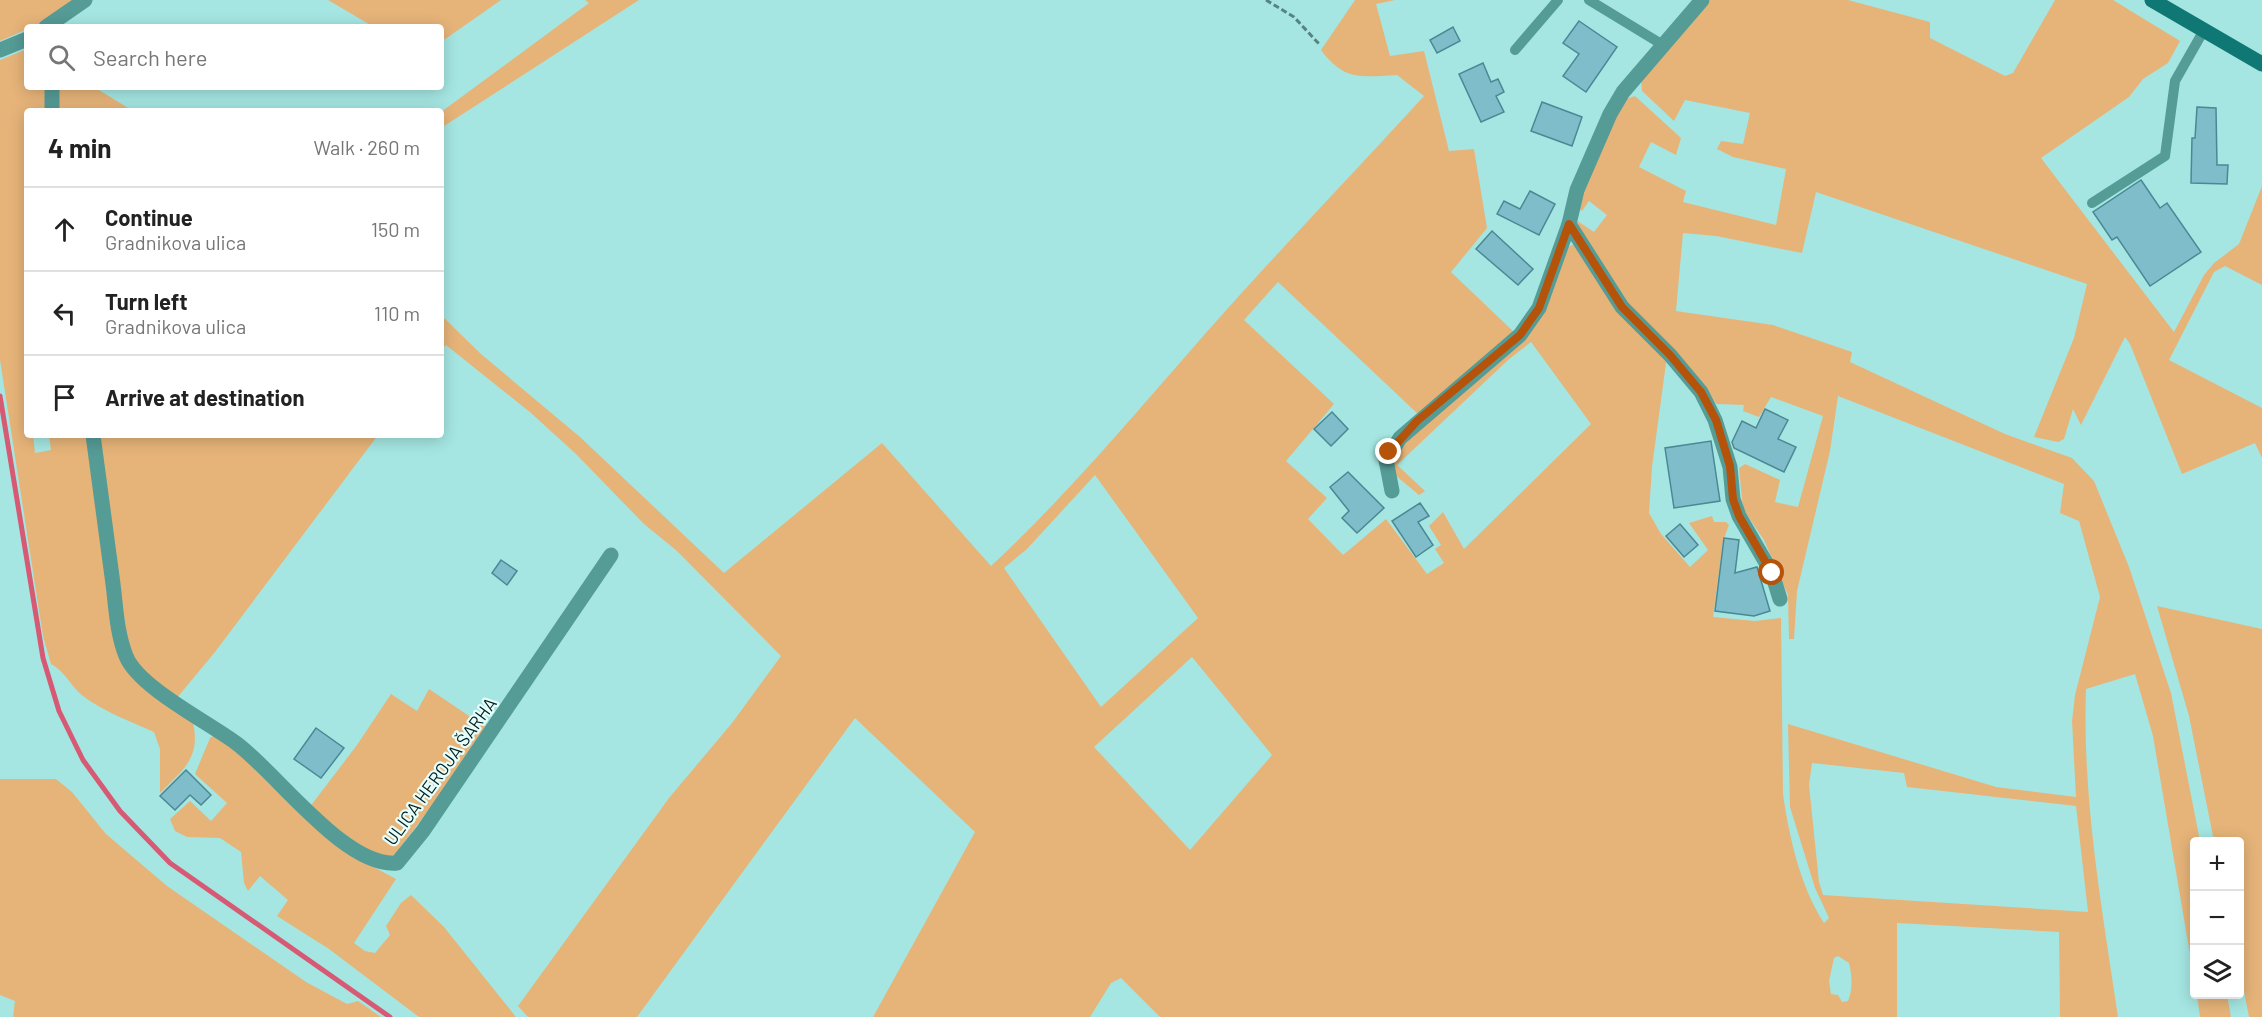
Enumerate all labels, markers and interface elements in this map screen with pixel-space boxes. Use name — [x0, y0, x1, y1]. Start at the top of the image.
search box — [24, 24, 444, 90]
icon: search — [45, 41, 78, 74]
text: Search here — [93, 44, 207, 70]
text: 4 min — [48, 132, 112, 163]
text: Walk · 260 m — [313, 135, 420, 159]
text: Continue — [105, 204, 193, 230]
icon: ahead — [48, 213, 81, 246]
text: 150 m — [371, 217, 420, 241]
text: Gradnikova ulica — [105, 230, 246, 254]
text: Turn left — [105, 288, 188, 314]
icon: left — [48, 297, 81, 330]
text: 110 m — [374, 301, 420, 325]
text: Gradnikova ulica — [105, 314, 246, 338]
icon: arrive — [48, 381, 81, 414]
text: Arrive at destination — [105, 384, 304, 410]
route end — [1375, 438, 1401, 464]
route start — [1758, 559, 1784, 585]
street label: ULICA HEROJA ŠARHA — [379, 693, 501, 849]
map controls — [2190, 837, 2244, 999]
button: + — [2190, 837, 2244, 891]
button: − — [2190, 891, 2244, 945]
button: layers — [2190, 945, 2244, 999]

